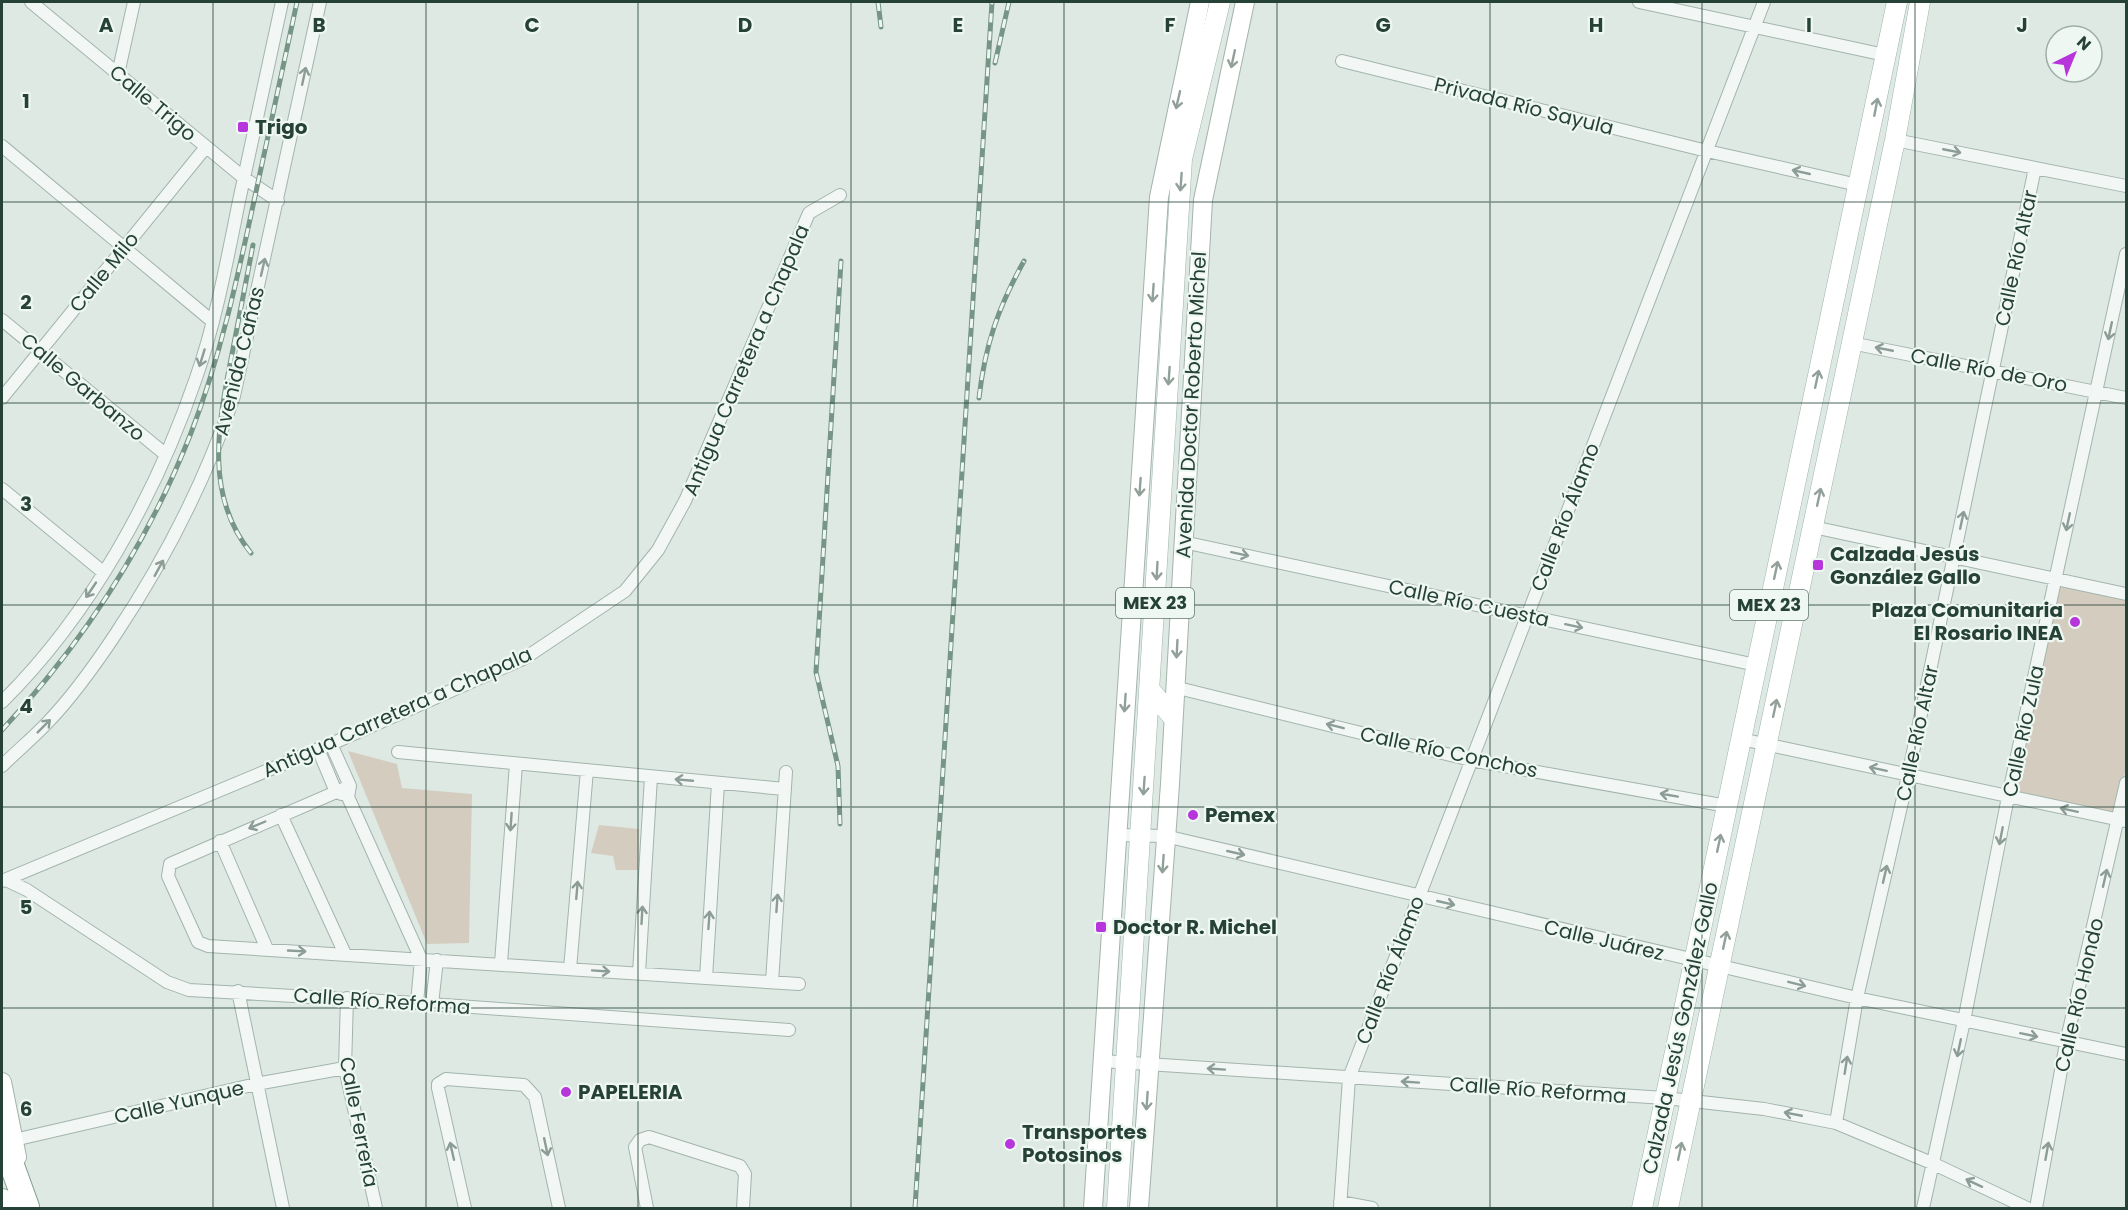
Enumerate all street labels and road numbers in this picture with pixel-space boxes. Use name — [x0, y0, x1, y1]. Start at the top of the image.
street label: Calle Trigo — [103, 58, 203, 148]
street label: Privada Río Sayula — [1431, 70, 1617, 142]
street label: Calle Río Altar — [1988, 187, 2044, 329]
street label: Antigua Carretera a Chapala — [676, 220, 816, 500]
street label: Calle Milo — [63, 226, 145, 318]
street label: Avenida Doctor Roberto Michel — [1169, 251, 1213, 559]
street label: Avenida Cañas — [207, 283, 271, 439]
street label: Calle Garbanzo — [15, 327, 151, 447]
street label: Calle Río de Oro — [1908, 341, 2070, 399]
street label: Calle Río Álamo — [1524, 439, 1606, 595]
street label: Calle Río Cuesta — [1386, 572, 1552, 634]
road number: MEX 23 — [1116, 588, 1194, 618]
road number: MEX 23 — [1730, 590, 1808, 620]
street label: Antigua Carretera a Chapala — [258, 640, 536, 784]
street label: Calle Río Altar — [1889, 662, 1945, 804]
street label: Calle Río Zula — [1995, 663, 2051, 799]
street label: Calle Río Conchos — [1358, 719, 1540, 785]
street label: Calzada Jesús González Gallo — [1635, 879, 1725, 1177]
street label: Calle Río Álamo — [1349, 892, 1431, 1048]
street label: Calle Juárez — [1541, 913, 1667, 967]
street label: Calle Río Hondo — [2048, 915, 2110, 1075]
street label: Calle Río Reforma — [293, 981, 471, 1021]
street label: Calle Ferrería — [333, 1054, 385, 1190]
street label: Calle Río Reforma — [1449, 1070, 1627, 1110]
street label: Calle Yunque — [111, 1073, 247, 1131]

